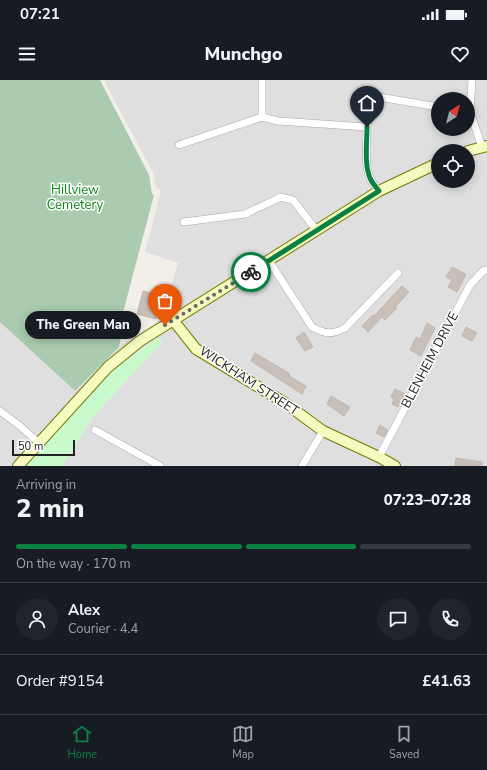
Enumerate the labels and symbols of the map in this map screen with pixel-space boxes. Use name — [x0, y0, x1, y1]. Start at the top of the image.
pin — [350, 86, 384, 127]
north arrow — [431, 92, 475, 136]
park label: Hillview Cemetery — [47, 181, 103, 214]
courier — [231, 252, 271, 292]
pin — [148, 284, 182, 325]
street label: BLENHEIM DRIVE — [397, 309, 463, 411]
callout: The Green Man — [25, 311, 141, 339]
street label: WICKHAM STREET — [196, 342, 302, 420]
scale bar — [12, 438, 75, 457]

